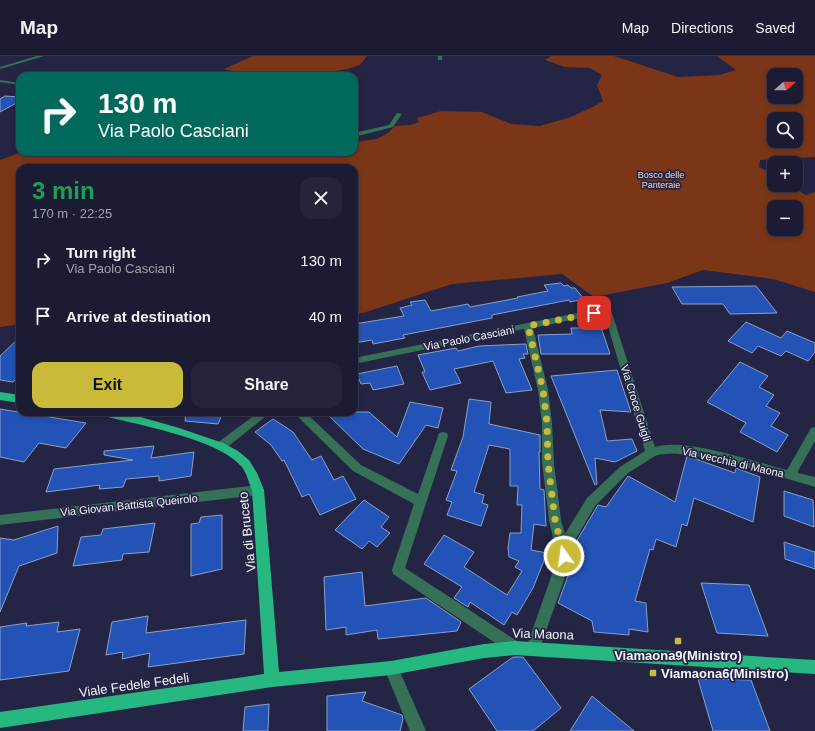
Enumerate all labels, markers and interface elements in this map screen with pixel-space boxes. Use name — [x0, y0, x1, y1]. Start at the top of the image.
text: Map — [20, 17, 58, 38]
text: Map — [622, 20, 649, 36]
text: Directions — [671, 20, 733, 36]
text: Saved — [755, 20, 795, 36]
north arrow — [767, 68, 803, 104]
map controls — [767, 68, 803, 236]
icon: right — [32, 88, 84, 140]
text: 130 m — [98, 88, 177, 119]
button: search — [767, 112, 803, 148]
text: Via Paolo Casciani — [98, 121, 249, 141]
button: + — [767, 156, 803, 192]
park label: Bosco delle Panteraie — [638, 170, 684, 190]
text: 3 min — [32, 177, 95, 204]
button: close — [300, 177, 342, 219]
button: − — [767, 200, 803, 236]
text: 170 m · 22:25 — [32, 206, 112, 221]
text: Turn right — [66, 244, 136, 261]
icon: right — [32, 249, 54, 271]
text: 130 m — [300, 252, 342, 269]
text: Via Paolo Casciani — [66, 261, 175, 276]
pin — [577, 296, 611, 330]
icon: arrive — [583, 302, 605, 324]
icon: arrive — [32, 305, 54, 327]
text: Arrive at destination — [66, 308, 211, 325]
text: 40 m — [309, 308, 342, 325]
street label: Via Paolo Casciani — [423, 323, 515, 353]
button: Exit — [32, 362, 183, 408]
button: Share — [191, 362, 342, 408]
street label: Via Croce Guigli — [619, 363, 653, 443]
street label: Via vecchia di Maona — [681, 444, 786, 480]
street label: Via di Bruceto — [235, 491, 259, 573]
street label: Via Giovan Battista Queirolo — [60, 492, 198, 518]
position arrow — [543, 535, 585, 577]
street label: Via Maona — [512, 625, 575, 643]
marker: Viamaona9(Ministro) — [673, 636, 683, 646]
place label: Viamaona9(Ministro) — [614, 648, 742, 663]
place label: Viamaona6(Ministro) — [661, 666, 789, 681]
marker: Viamaona6(Ministro) — [648, 668, 658, 678]
street label: Viale Fedele Fedeli — [78, 670, 190, 700]

